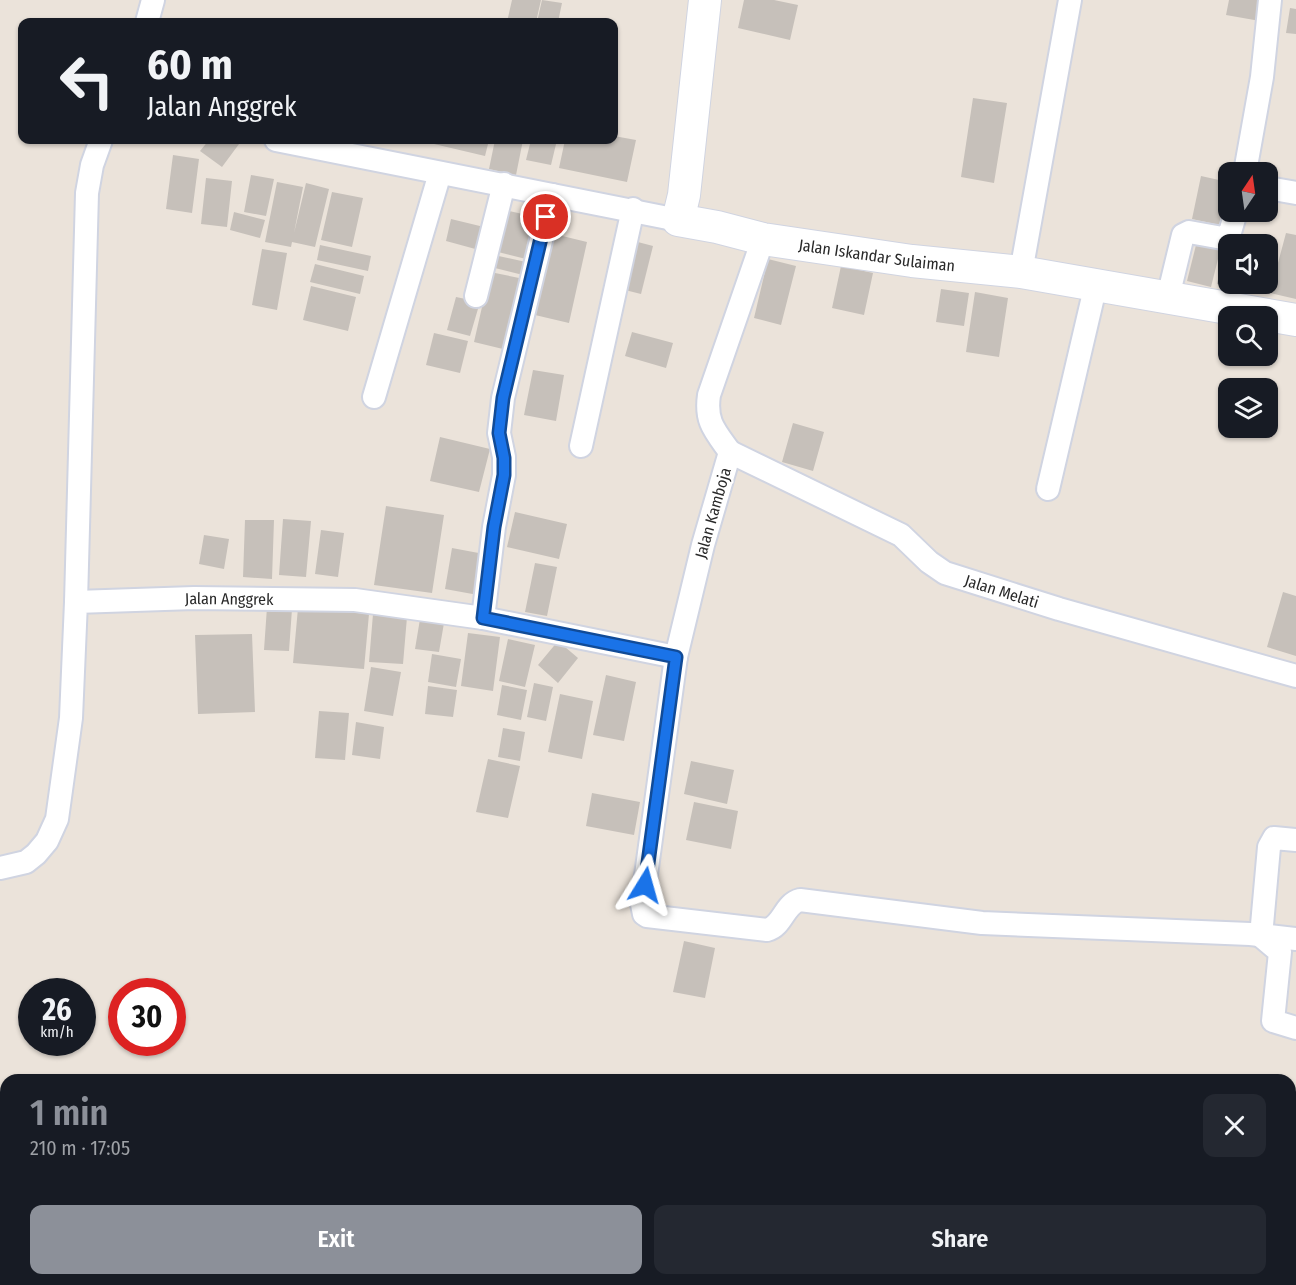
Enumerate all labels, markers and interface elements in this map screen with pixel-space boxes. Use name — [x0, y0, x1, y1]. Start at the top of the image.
text: 60 m — [147, 40, 233, 90]
icon: left — [48, 42, 126, 120]
text: Jalan Anggrek — [147, 91, 297, 123]
north arrow — [1218, 162, 1278, 222]
map controls — [1218, 162, 1278, 438]
pin — [520, 191, 571, 242]
icon: arrive — [529, 200, 562, 233]
button: sound — [1218, 234, 1278, 294]
street label: Jalan Iskandar Sulaiman — [797, 235, 956, 275]
button: search — [1218, 306, 1278, 366]
button: layers — [1218, 378, 1278, 438]
street label: Jalan Kamboja — [691, 465, 735, 561]
street label: Jalan Melati — [962, 570, 1041, 612]
street label: Jalan Anggrek — [185, 588, 274, 608]
position arrow — [613, 853, 677, 917]
speed limit sign: 30 — [108, 978, 186, 1056]
text: 26 — [42, 992, 72, 1028]
text: km/h — [40, 1023, 74, 1041]
text: 1 min — [30, 1091, 108, 1135]
button: close — [1203, 1094, 1266, 1157]
text: 210 m · 17:05 — [30, 1136, 130, 1160]
button: Exit — [30, 1205, 642, 1274]
button: Share — [654, 1205, 1266, 1274]

